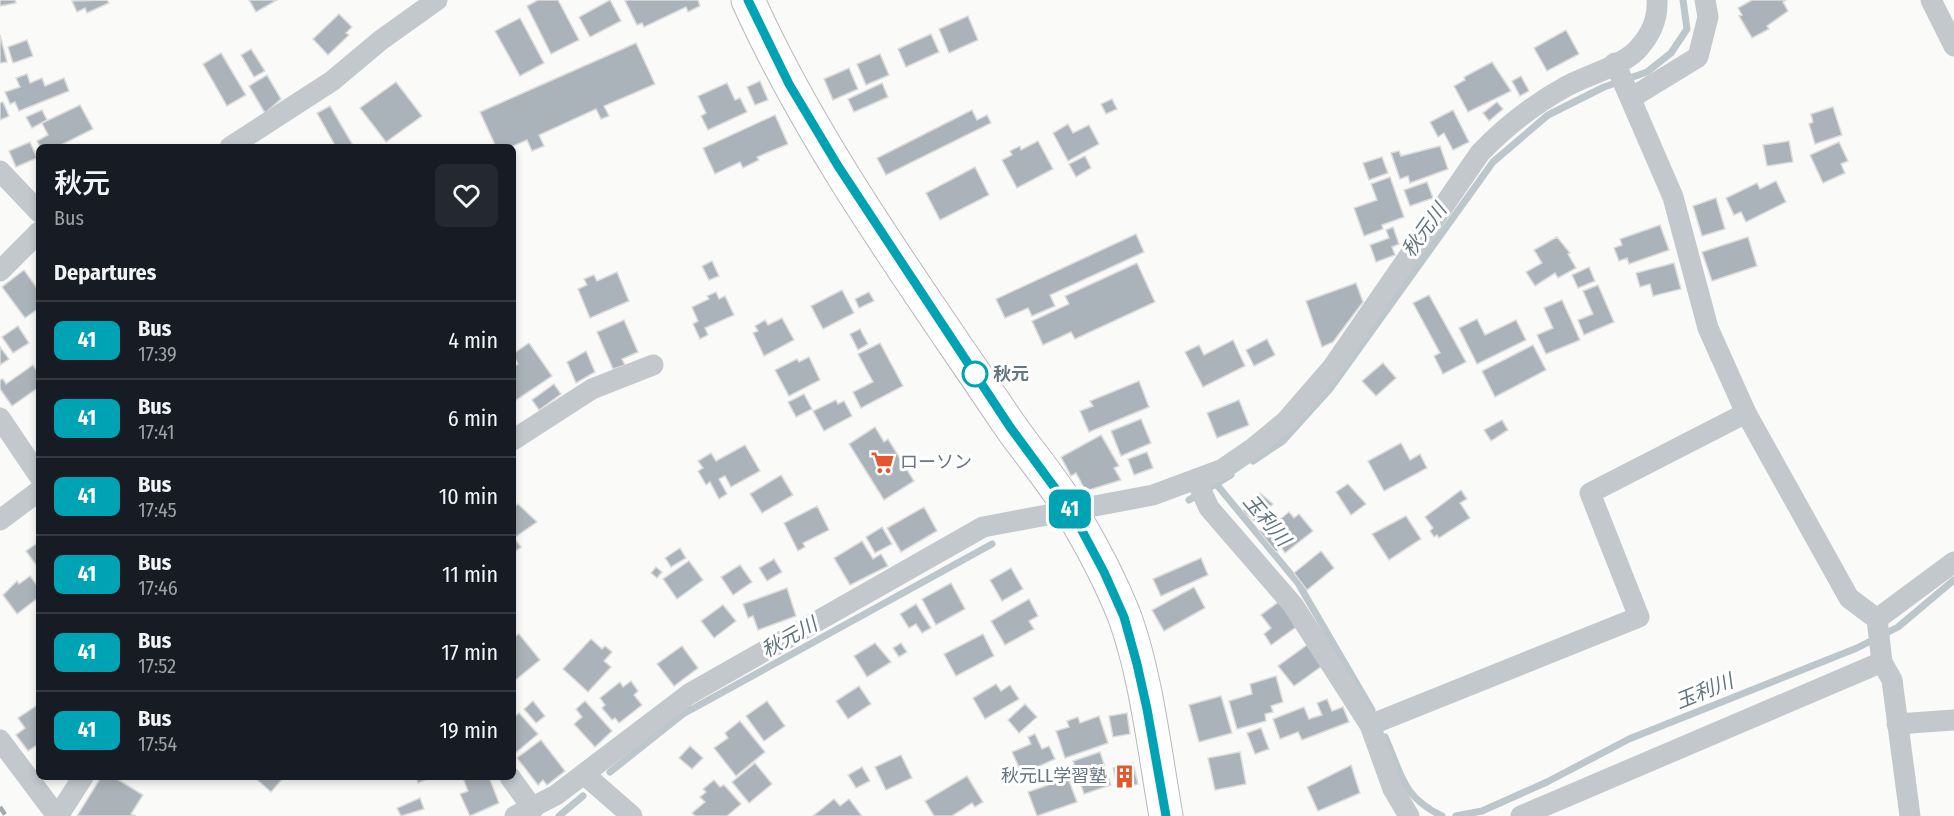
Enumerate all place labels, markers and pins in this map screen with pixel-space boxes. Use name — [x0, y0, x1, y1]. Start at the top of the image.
marker: 秋元 — [962, 361, 988, 387]
place label: 秋元 — [993, 363, 1029, 385]
supermarket icon: ローソン — [869, 449, 895, 475]
place label: ローソン — [900, 451, 972, 473]
building icon: 秋元LL学習塾 — [1112, 763, 1138, 789]
place label: 秋元LL学習塾 — [1001, 765, 1107, 787]

